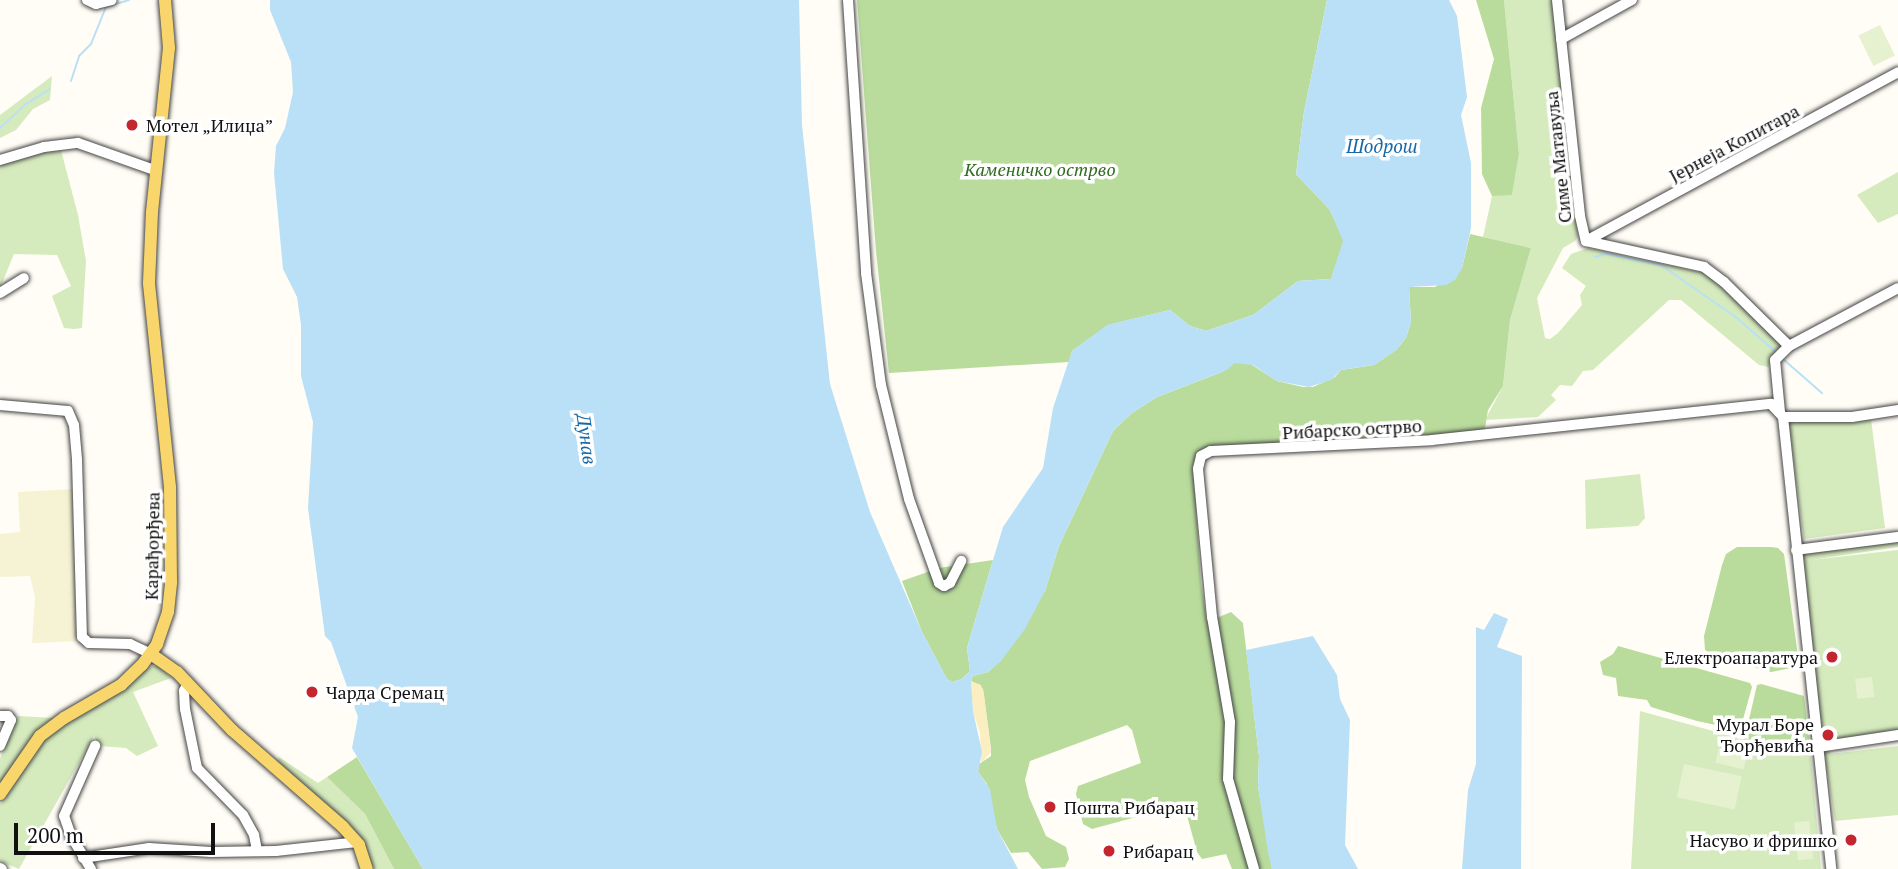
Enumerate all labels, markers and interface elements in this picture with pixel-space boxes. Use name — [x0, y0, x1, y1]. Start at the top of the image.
street label: Симе Матавуља — [1540, 90, 1576, 224]
street label: Јернеја Копитара — [1665, 100, 1803, 186]
place label: Мотел „Илиџа” — [146, 114, 274, 136]
marker: Мотел „Илиџа” — [124, 117, 140, 133]
water label: Шодрош — [1346, 135, 1418, 157]
park label: Каменичко острво — [964, 158, 1116, 180]
water label: Дунав — [572, 412, 602, 466]
street label: Рибарско острво — [1282, 415, 1422, 443]
street label: Карађорђева — [140, 492, 164, 600]
place label: Електроапаратура — [1664, 646, 1818, 668]
marker: Електроапаратура — [1824, 649, 1840, 665]
place label: Чарда Сремац — [326, 681, 444, 703]
marker: Чарда Сремац — [304, 684, 320, 700]
place label: Мурал Боре Ђорђевића — [1716, 714, 1814, 756]
marker: Мурал Боре Ђорђевића — [1820, 727, 1836, 743]
place label: Пошта Рибарац — [1064, 796, 1195, 818]
marker: Пошта Рибарац — [1042, 799, 1058, 815]
scale bar — [18, 810, 219, 854]
text: 200 m — [27, 821, 84, 849]
place label: Насуво и фришко — [1689, 829, 1837, 851]
marker: Насуво и фришко — [1843, 832, 1859, 848]
place label: Рибарац — [1123, 840, 1194, 862]
marker: Рибарац — [1101, 843, 1117, 859]

